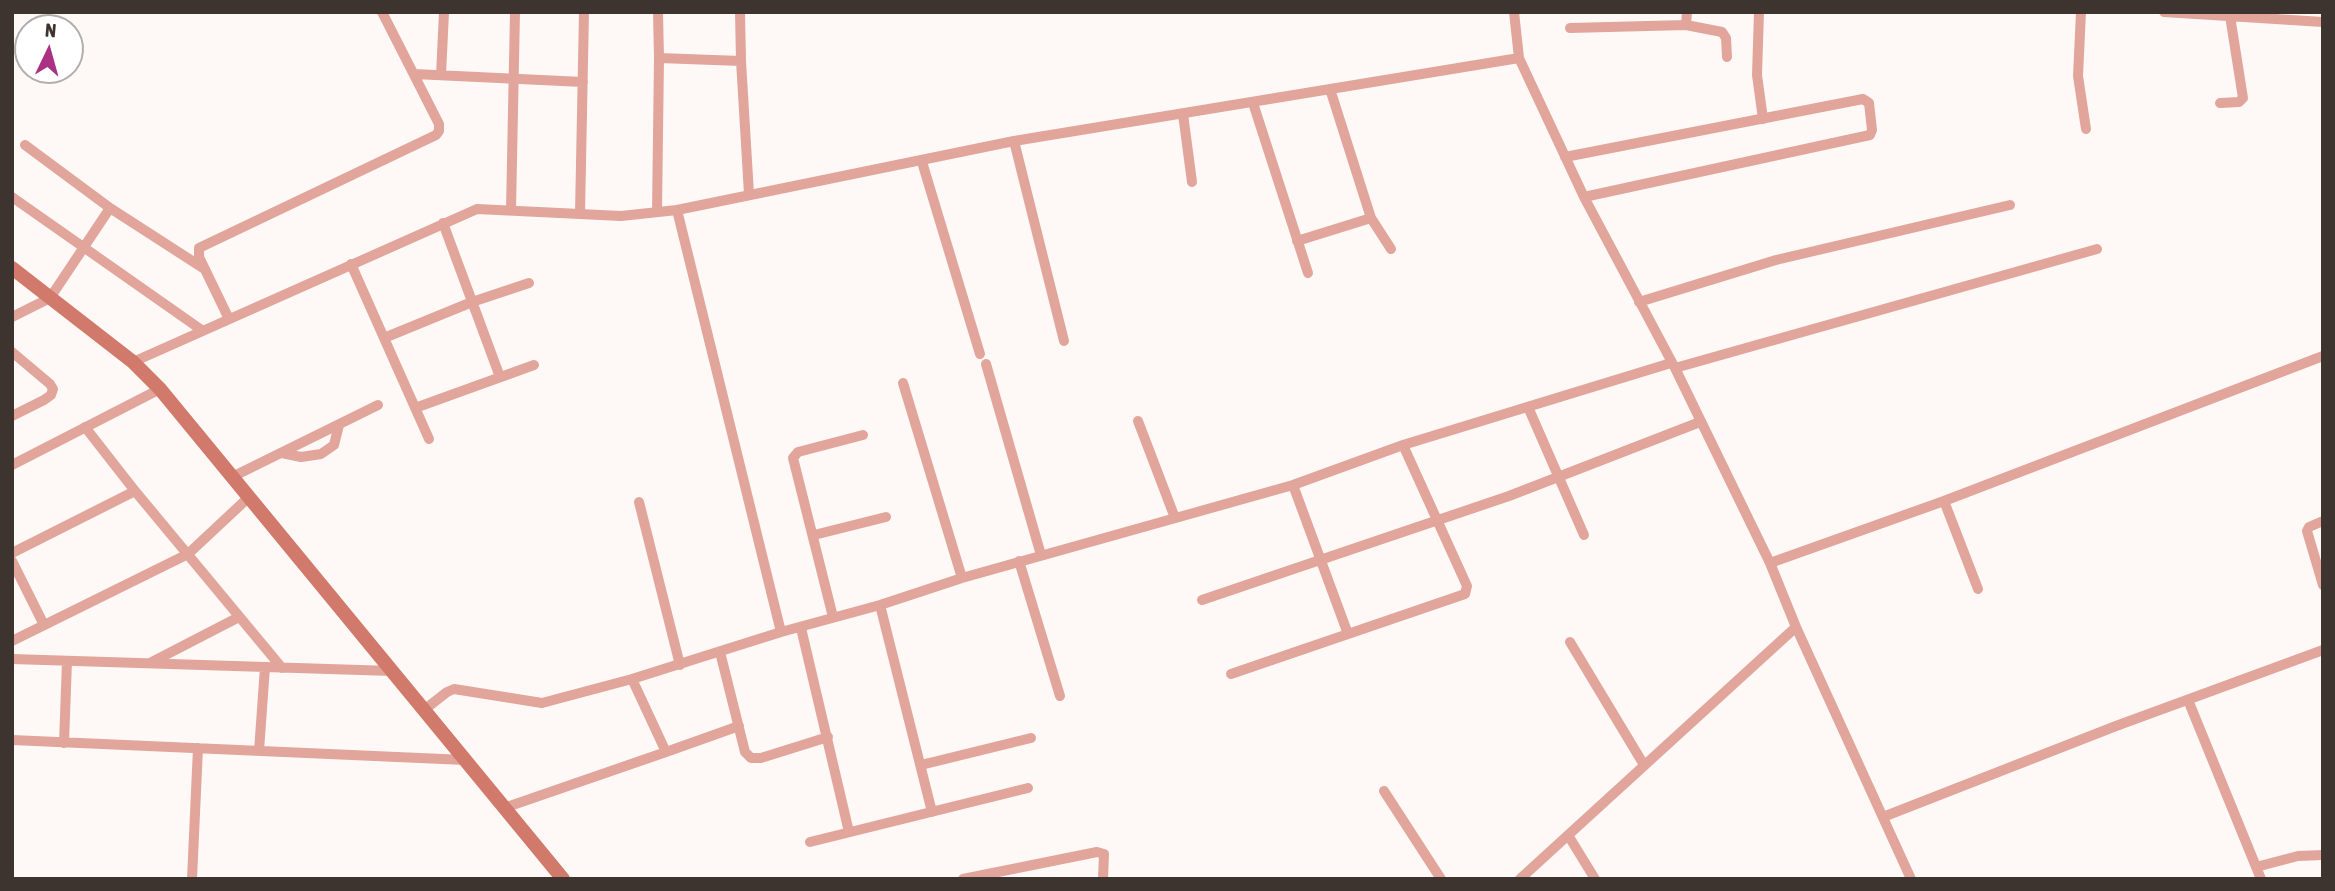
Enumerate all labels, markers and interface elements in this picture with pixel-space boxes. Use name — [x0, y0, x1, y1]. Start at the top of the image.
north arrow — [14, 14, 84, 84]
text: N — [44, 19, 57, 42]

